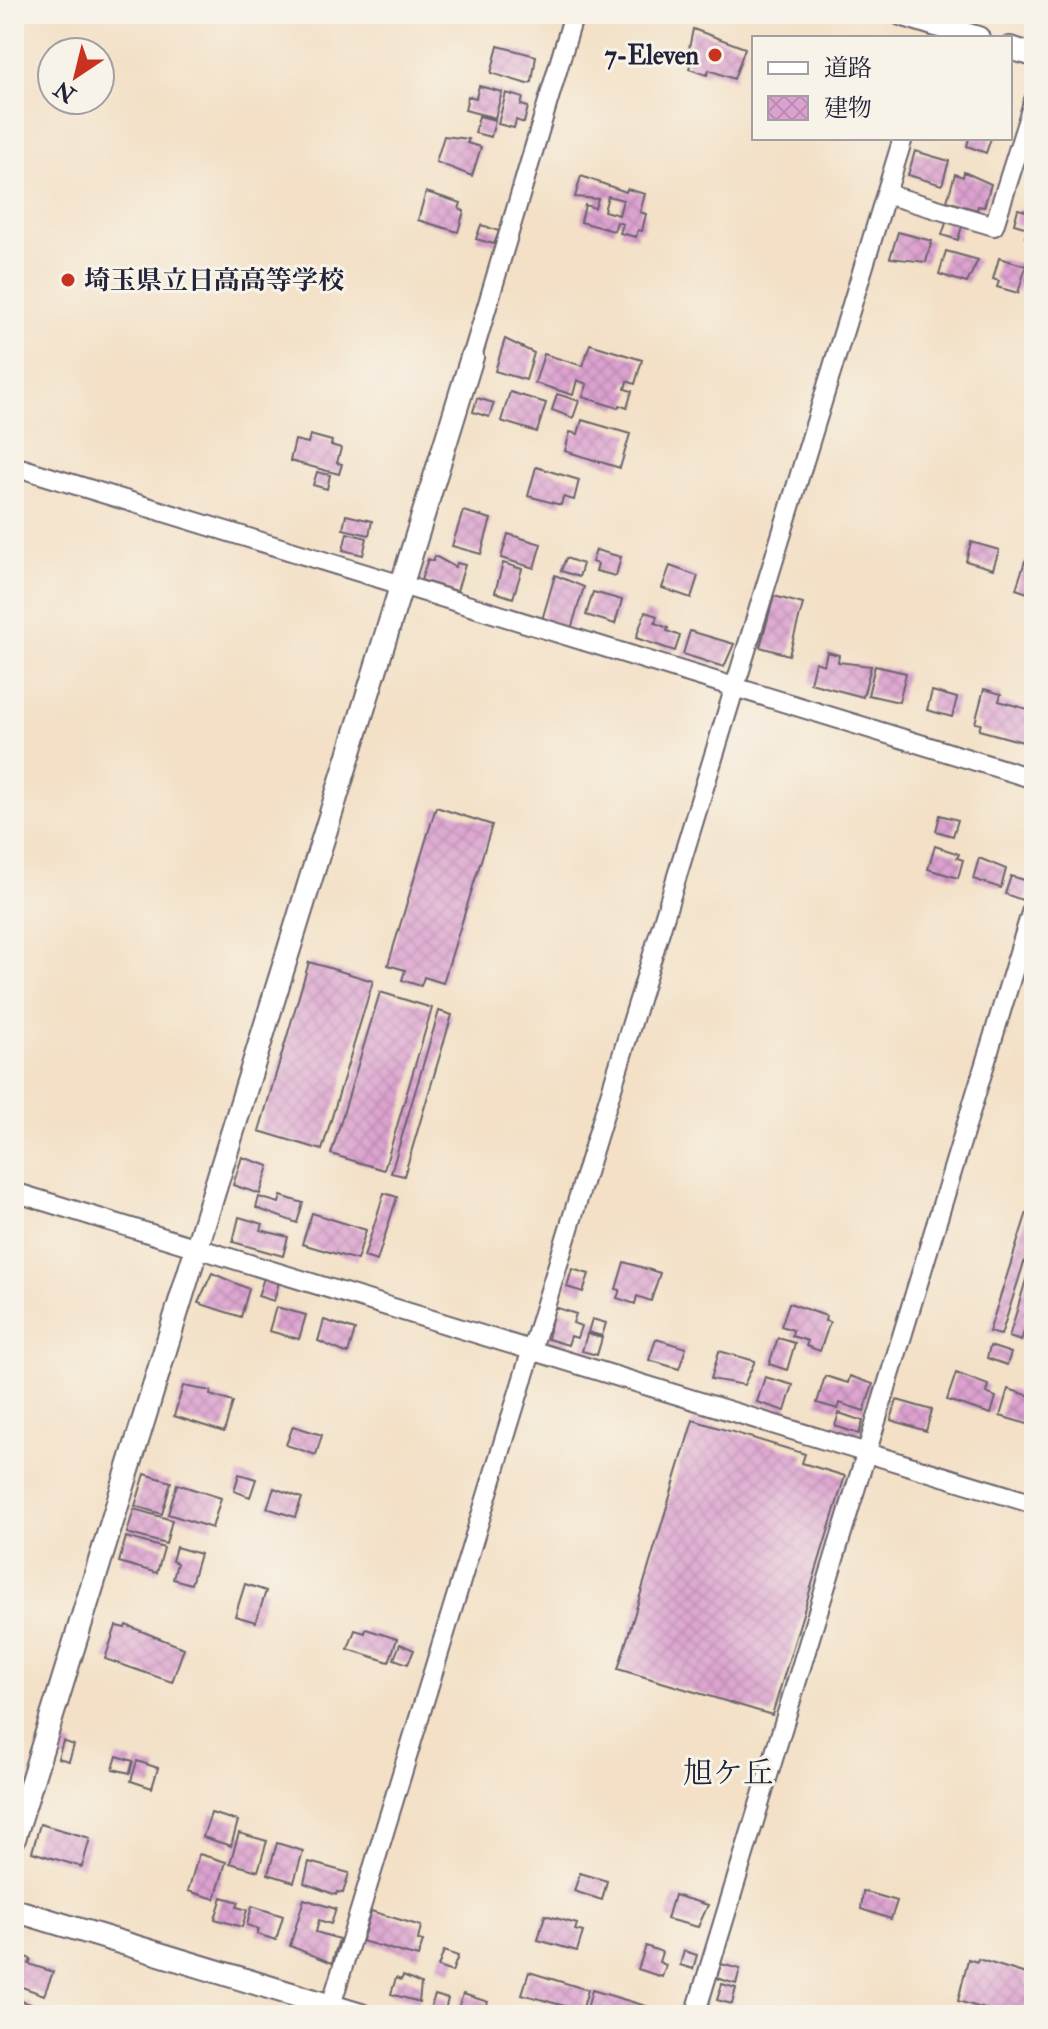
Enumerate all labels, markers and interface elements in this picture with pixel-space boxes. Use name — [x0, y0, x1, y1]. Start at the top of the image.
north arrow — [36, 36, 116, 116]
legend — [752, 36, 1012, 140]
place label: 7-Eleven — [605, 40, 700, 72]
marker: 7-Eleven — [706, 46, 724, 64]
text: 道路 — [824, 53, 872, 84]
text: N — [49, 74, 82, 109]
text: 建物 — [824, 93, 872, 124]
place label: 埼玉県立日高高等学校 — [84, 265, 344, 297]
marker: 埼玉県立日高高等学校 — [59, 271, 77, 289]
district label: 旭ケ丘 — [683, 1755, 773, 1792]

